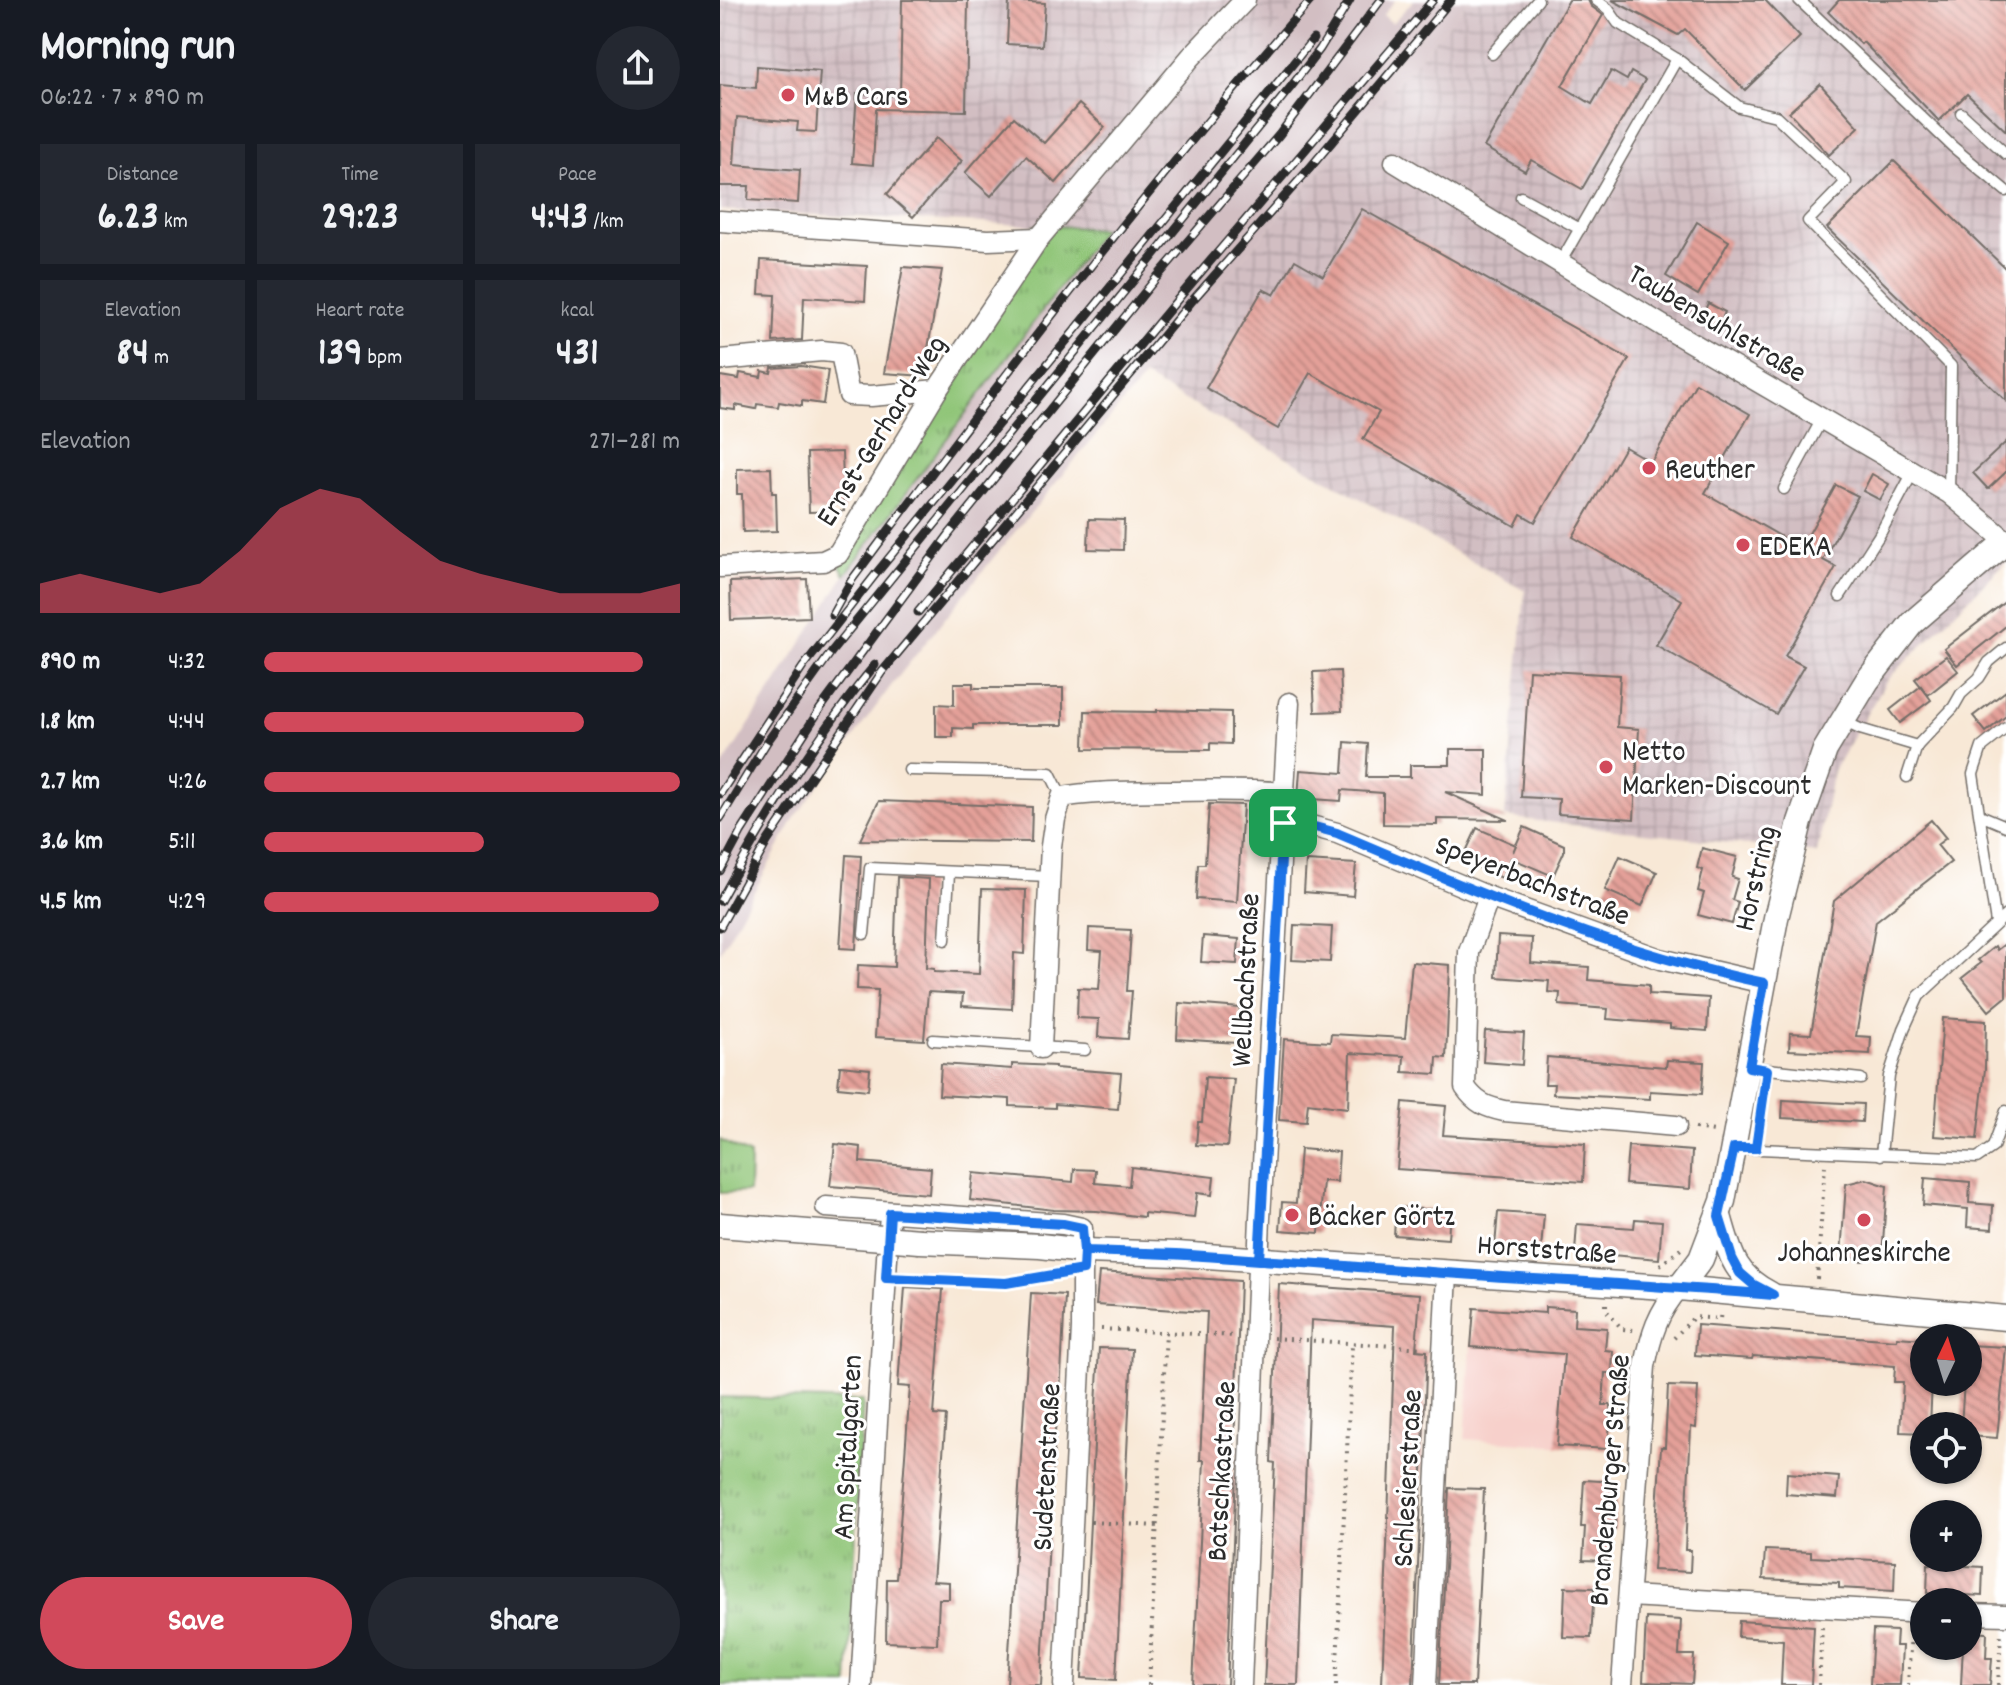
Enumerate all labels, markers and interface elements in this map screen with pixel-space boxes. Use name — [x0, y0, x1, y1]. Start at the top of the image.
text: Morning run — [40, 18, 235, 81]
button: share — [596, 26, 680, 110]
place label: M&B Cars — [804, 78, 909, 121]
text: 06:22 · 7 × 890 m — [40, 80, 204, 117]
marker: M&B Cars — [779, 86, 797, 104]
text: Distance — [107, 160, 179, 191]
text: Time — [341, 160, 379, 191]
text: Pace — [558, 160, 597, 191]
text: 6.23 — [97, 191, 159, 248]
text: 29:23 — [321, 191, 399, 248]
text: 4:43 — [531, 191, 588, 248]
text: km — [159, 207, 188, 238]
text: /km — [588, 207, 624, 238]
street label: Taubensuhlstraße — [1618, 255, 1813, 396]
text: Elevation — [104, 296, 181, 327]
text: Heart rate — [316, 296, 404, 327]
text: kcal — [561, 296, 594, 327]
text: 84 — [116, 327, 149, 384]
text: 139 — [318, 327, 363, 384]
text: 431 — [556, 327, 599, 384]
street label: Ernst-Gerhard-Weg — [808, 328, 960, 537]
text: m — [149, 343, 169, 374]
text: bpm — [363, 343, 402, 374]
text: Elevation — [40, 424, 130, 461]
text: 271–281 m — [589, 424, 680, 461]
place label: Reuther — [1665, 451, 1755, 494]
marker: Reuther — [1640, 459, 1658, 477]
place label: EDEKA — [1759, 528, 1832, 571]
marker: EDEKA — [1734, 536, 1752, 554]
text: 890 m — [40, 644, 100, 681]
text: 4:32 — [168, 644, 206, 681]
text: 1.8 km — [40, 704, 95, 741]
text: 4:44 — [168, 704, 205, 741]
place label: Netto Marken-Discount — [1622, 733, 1811, 810]
marker: Netto Marken-Discount — [1597, 758, 1615, 776]
text: 2.7 km — [40, 764, 100, 801]
text: 4:26 — [168, 764, 207, 801]
pin — [1249, 789, 1317, 857]
icon: arrive — [1261, 801, 1305, 845]
street label: Horstring — [1725, 822, 1791, 936]
text: 3.6 km — [40, 824, 103, 861]
text: 5:11 — [168, 824, 196, 861]
street label: Speyerbachstraße — [1428, 826, 1635, 940]
text: 4.5 km — [40, 884, 102, 921]
text: 4:29 — [168, 884, 206, 921]
street label: Wellbachstraße — [1222, 892, 1275, 1068]
place label: Bäcker Görtz — [1308, 1198, 1455, 1241]
marker: Bäcker Görtz — [1283, 1206, 1301, 1224]
marker: Johanneskirche — [1855, 1211, 1873, 1229]
street label: Horststraße — [1475, 1226, 1618, 1279]
place label: Johanneskirche — [1777, 1234, 1951, 1277]
north arrow — [1910, 1324, 1982, 1396]
map controls — [1910, 1324, 1982, 1660]
street label: Brandenburger Straße — [1580, 1353, 1645, 1608]
street label: Am Spitalgarten — [824, 1354, 877, 1541]
street label: Batschkastraße — [1198, 1380, 1251, 1562]
street label: Sudetenstraße — [1024, 1382, 1075, 1552]
street label: Schlesierstraße — [1384, 1388, 1437, 1568]
button: locate — [1910, 1412, 1982, 1484]
button: + — [1910, 1500, 1982, 1572]
button: Save — [40, 1577, 352, 1669]
button: Share — [368, 1577, 680, 1669]
button: − — [1910, 1588, 1982, 1660]

